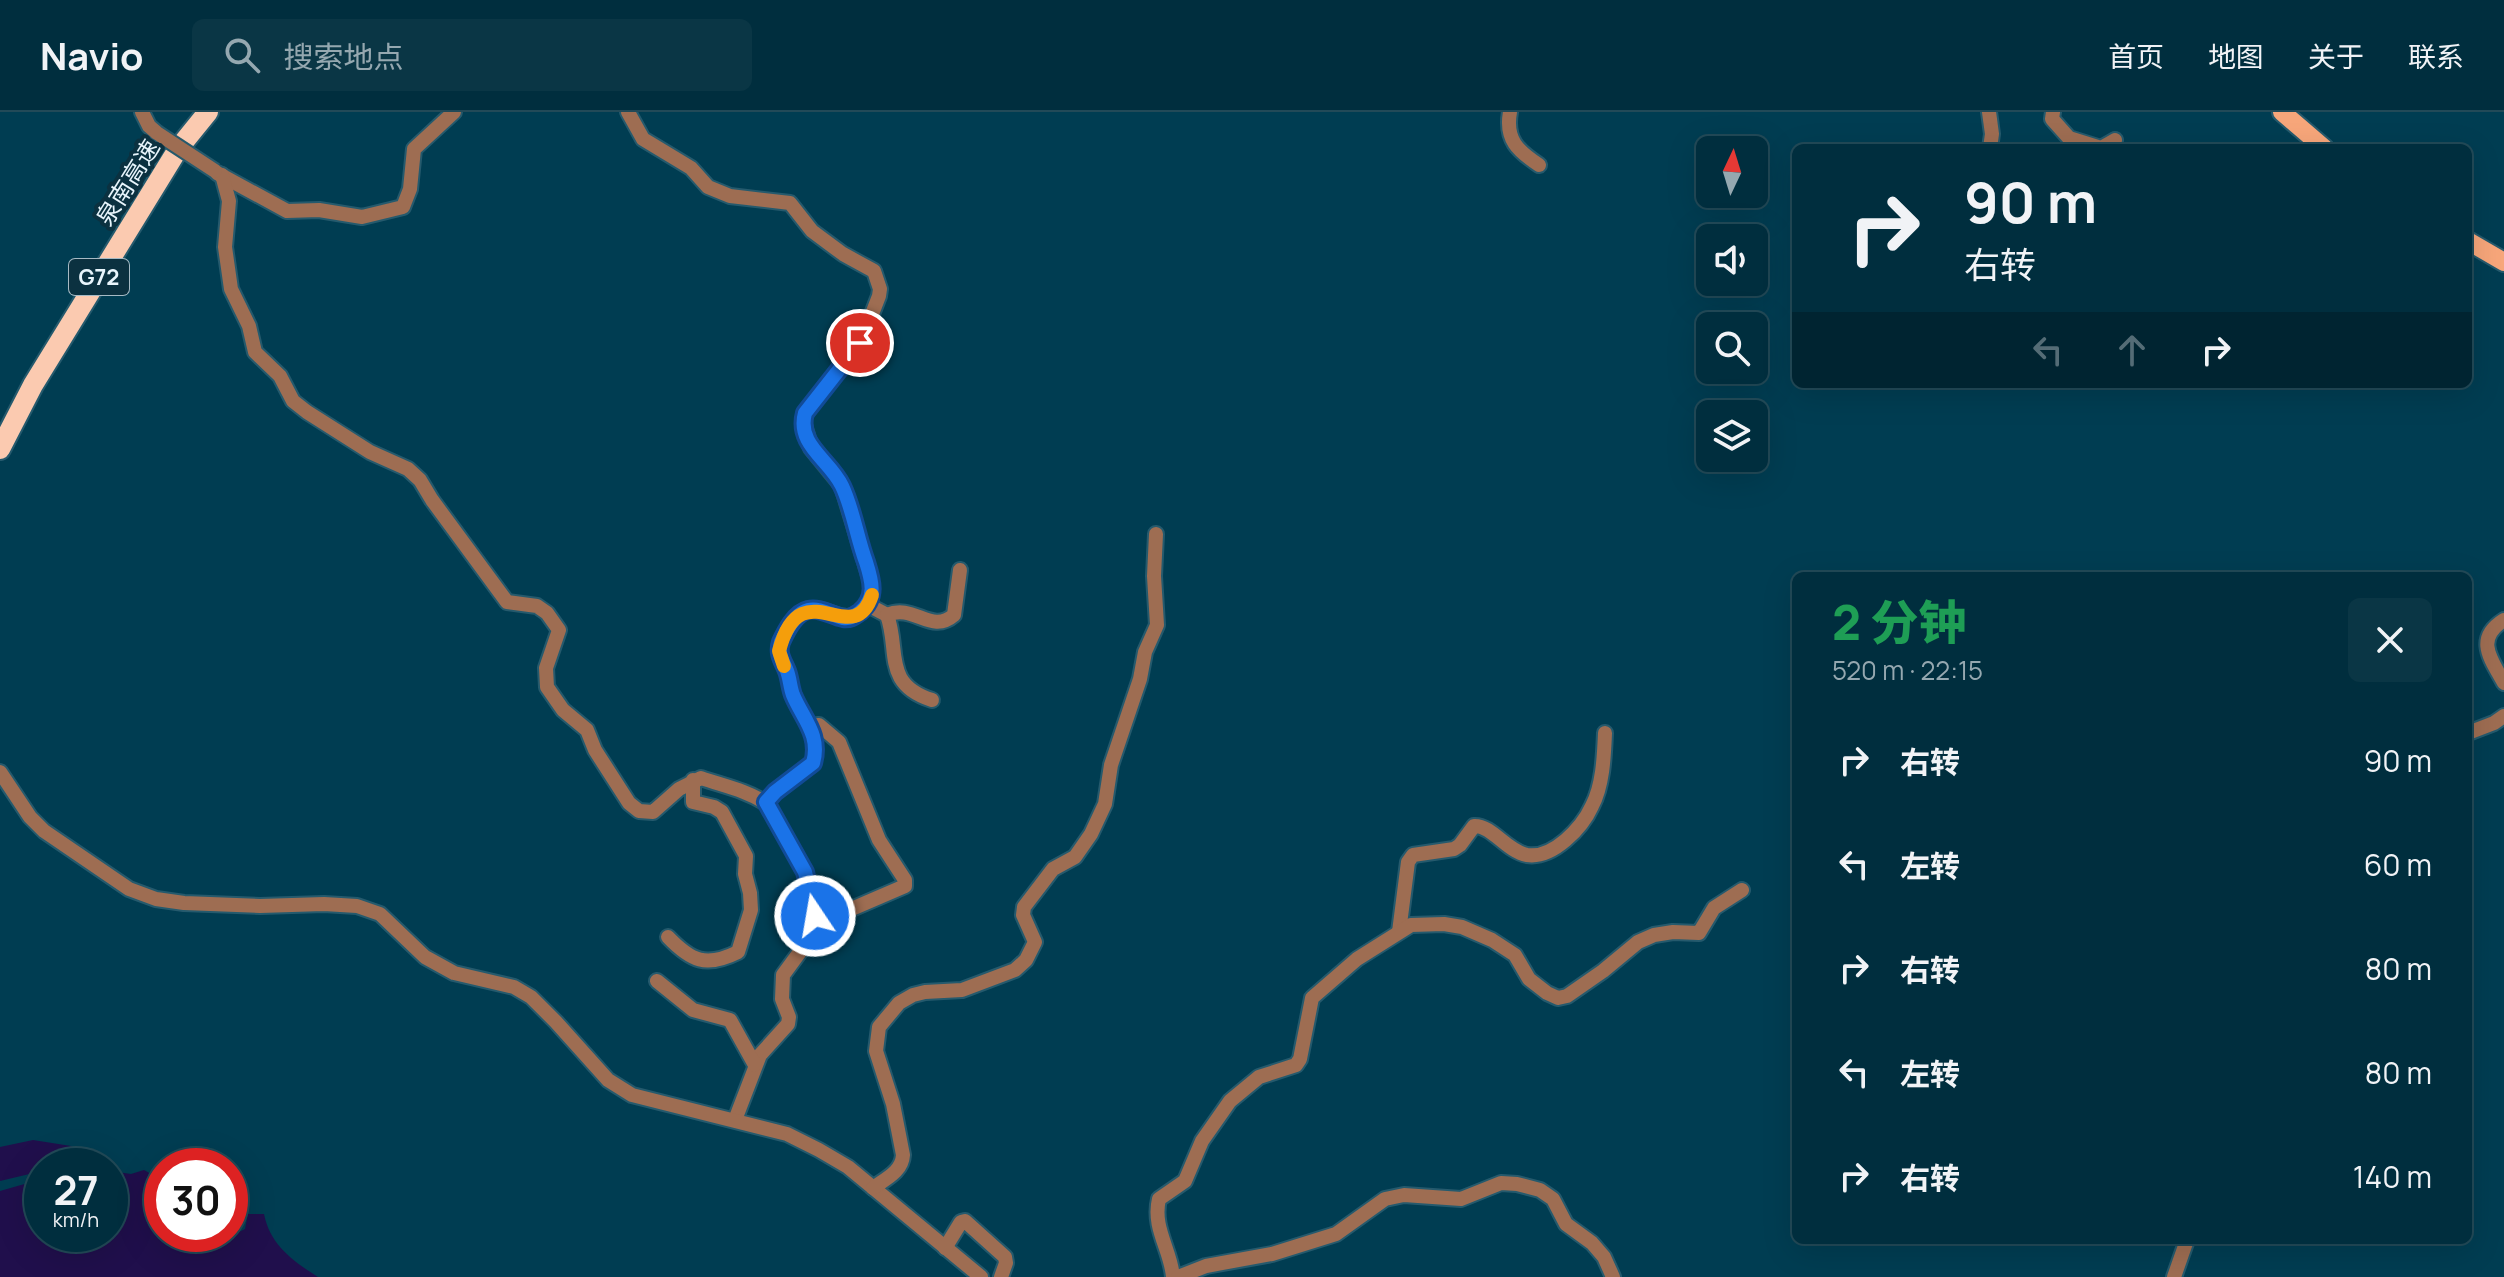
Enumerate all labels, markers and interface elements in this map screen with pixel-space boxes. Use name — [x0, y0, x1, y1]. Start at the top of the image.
search box — [192, 19, 752, 91]
text: Navio — [40, 29, 144, 81]
icon: search — [220, 33, 264, 77]
text: 搜索地点 — [284, 36, 404, 77]
text: 首页 — [2108, 37, 2164, 75]
text: 地图 — [2208, 37, 2264, 75]
text: 关于 — [2308, 37, 2364, 75]
text: 联系 — [2408, 37, 2464, 75]
street label: 泉南高速 — [88, 133, 166, 231]
north arrow — [1696, 136, 1768, 208]
map controls — [1696, 136, 1768, 472]
text: 90 m — [1964, 163, 2097, 240]
icon: right — [1832, 176, 1936, 280]
button: sound — [1696, 224, 1768, 296]
text: 右转 — [1964, 240, 2036, 289]
road number: G72 — [69, 259, 129, 295]
pin — [826, 309, 894, 377]
button: search — [1696, 312, 1768, 384]
icon: arrive — [838, 321, 882, 365]
icon: left — [2026, 328, 2070, 372]
icon: ahead — [2110, 328, 2154, 372]
icon: right — [2194, 328, 2238, 372]
button: layers — [1696, 400, 1768, 472]
text: 2 分钟 — [1832, 589, 1967, 654]
button: close — [2348, 598, 2432, 682]
text: 520 m · 22:15 — [1832, 652, 1983, 688]
icon: right — [1832, 738, 1876, 782]
text: 90 m — [2364, 740, 2432, 781]
text: 右转 — [1900, 741, 1960, 782]
icon: left — [1832, 842, 1876, 886]
text: 60 m — [2364, 844, 2432, 885]
text: 左转 — [1900, 845, 1960, 886]
position arrow — [773, 874, 857, 958]
icon: right — [1832, 946, 1876, 990]
text: 80 m — [2365, 948, 2432, 989]
text: 右转 — [1900, 949, 1960, 990]
icon: left — [1832, 1050, 1876, 1094]
text: 80 m — [2365, 1052, 2432, 1093]
text: 左转 — [1900, 1053, 1960, 1094]
speed limit sign: 30 — [144, 1148, 248, 1252]
icon: right — [1832, 1154, 1876, 1198]
text: 140 m — [2353, 1156, 2432, 1197]
text: 右转 — [1900, 1157, 1960, 1198]
text: 27 — [53, 1162, 99, 1217]
text: km/h — [53, 1206, 99, 1233]

